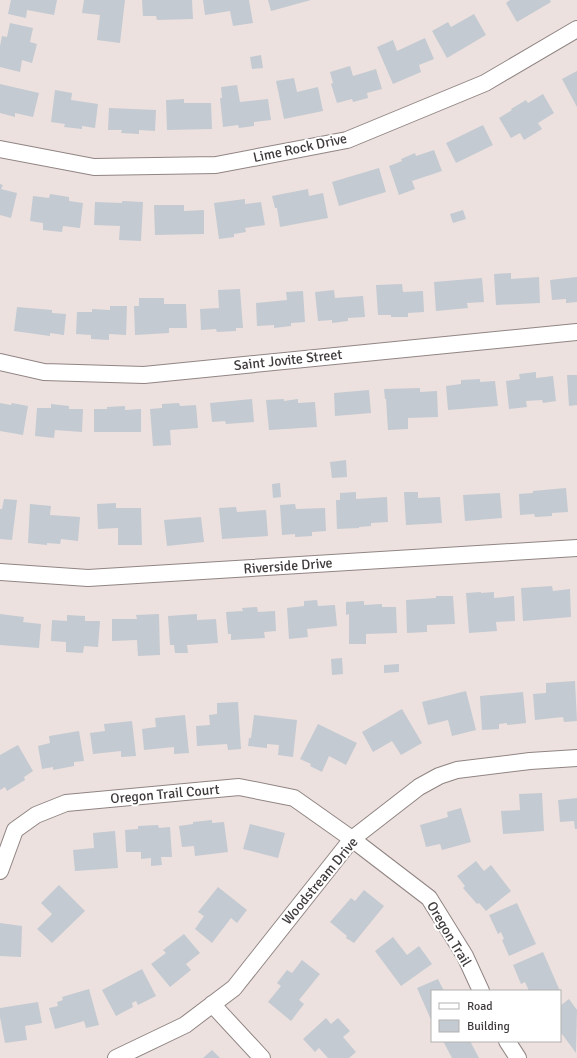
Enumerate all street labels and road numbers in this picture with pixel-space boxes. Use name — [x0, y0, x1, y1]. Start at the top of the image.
street label: Lime Rock Drive — [251, 130, 349, 166]
street label: Saint Jovite Street — [233, 346, 343, 374]
street label: Riverside Drive — [243, 554, 333, 578]
street label: Oregon Trail Court — [110, 781, 220, 807]
street label: Woodstream Drive — [278, 834, 362, 928]
street label: Oregon Trail — [423, 898, 475, 970]

